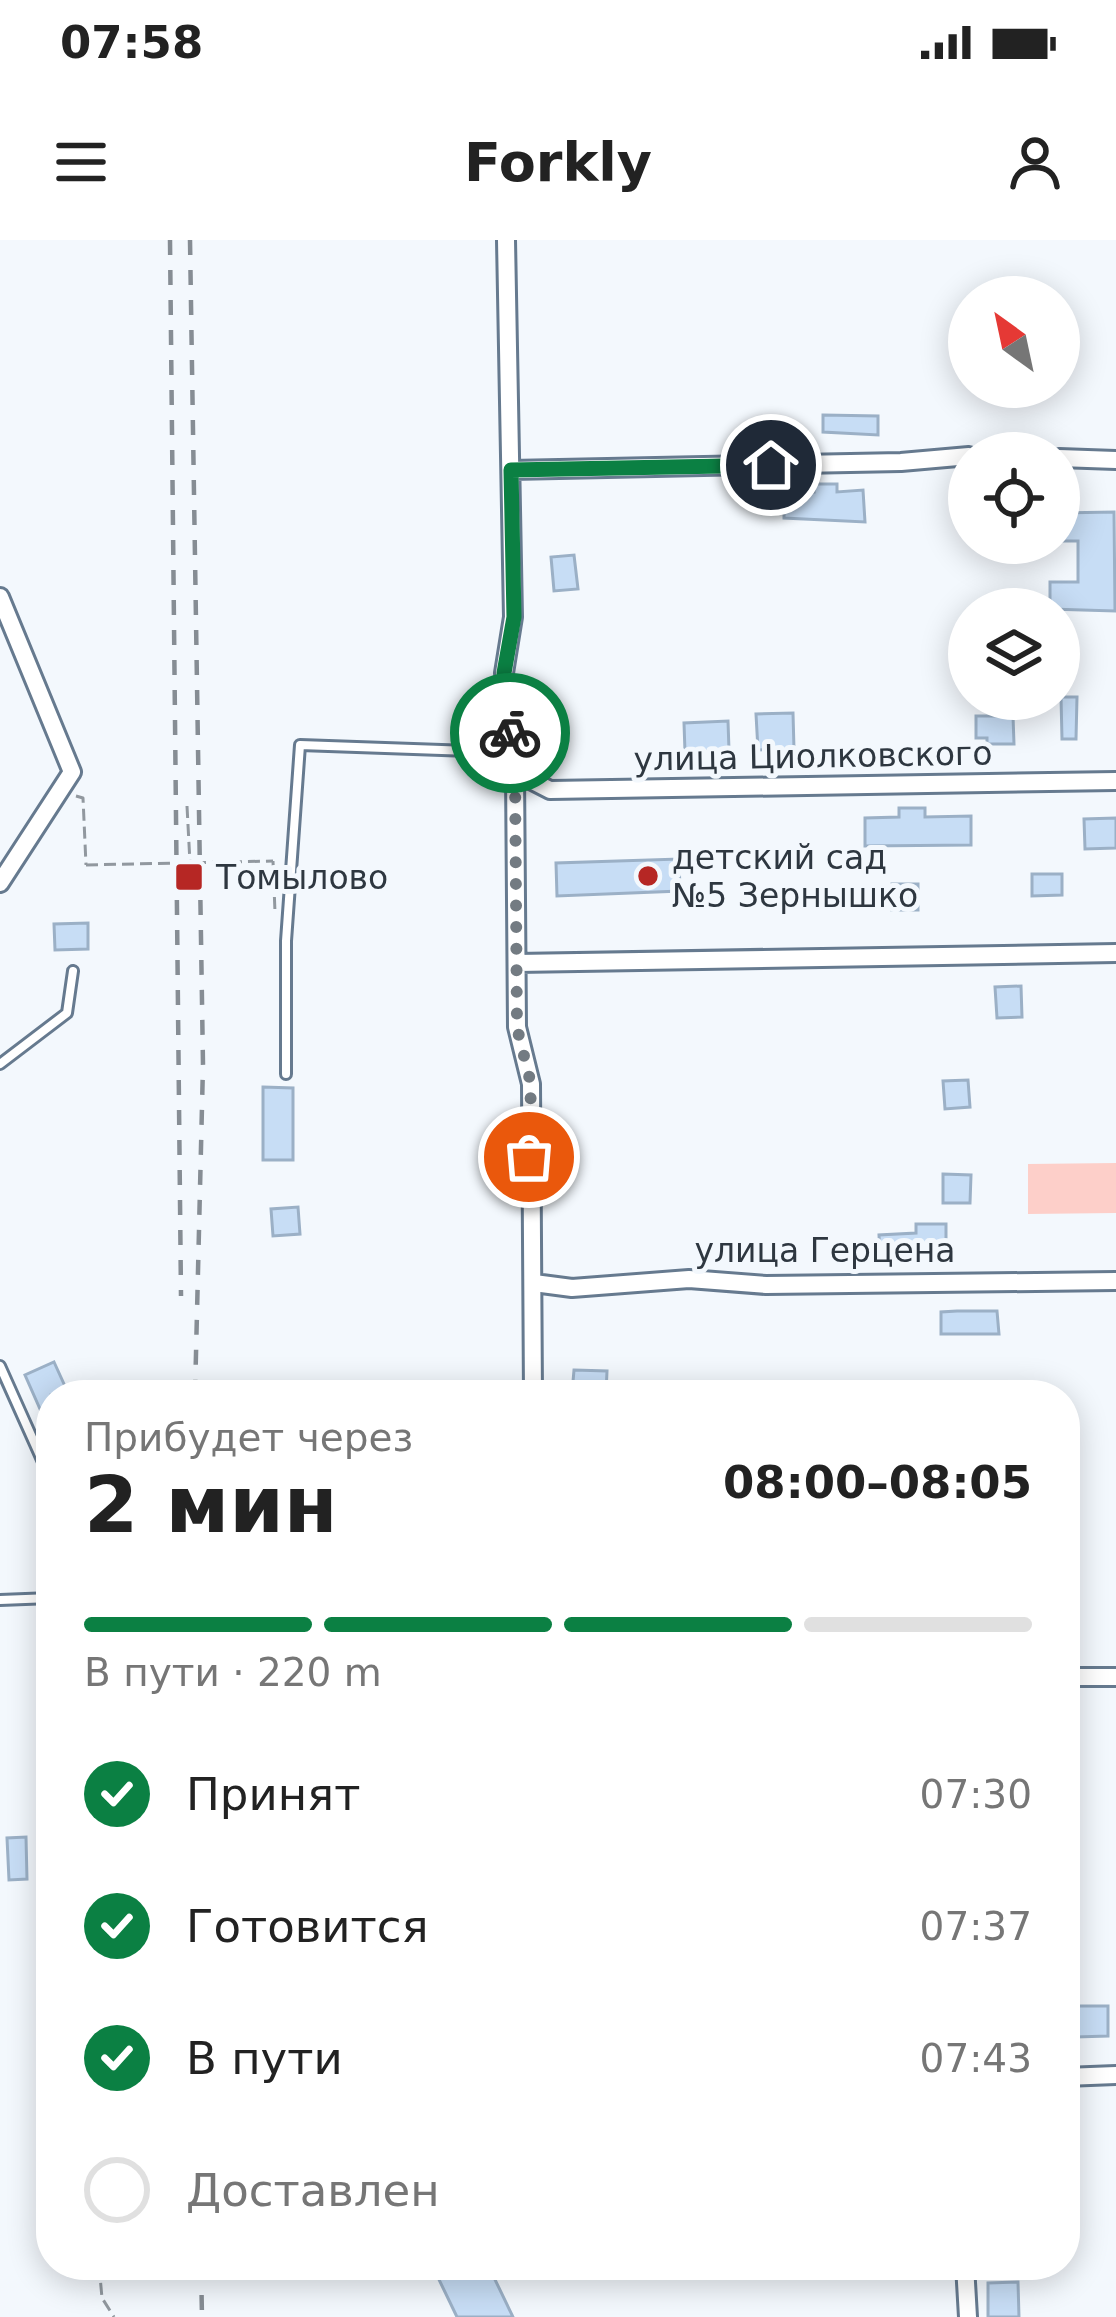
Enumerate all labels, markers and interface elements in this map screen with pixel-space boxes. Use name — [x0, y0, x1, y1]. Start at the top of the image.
text: 07:58 — [60, 16, 203, 69]
icon: menu — [48, 129, 114, 195]
icon: person — [1002, 129, 1068, 195]
text: Forkly — [464, 131, 652, 194]
north arrow — [948, 276, 1080, 408]
map controls — [948, 276, 1080, 720]
pin — [720, 414, 822, 516]
icon: home — [738, 432, 804, 498]
button: locate — [948, 432, 1080, 564]
button: layers — [948, 588, 1080, 720]
courier — [450, 673, 570, 793]
icon: bike — [477, 700, 543, 766]
street label: улица Циолковского — [633, 733, 993, 779]
place label: детский сад №5 Зернышко — [672, 838, 918, 915]
place label: Томылово — [215, 858, 388, 897]
marker: Томылово — [173, 861, 205, 893]
marker: детский сад №5 Зернышко — [635, 863, 661, 889]
pin — [478, 1106, 580, 1208]
icon: bag — [496, 1124, 562, 1190]
street label: улица Герцена — [694, 1231, 956, 1270]
text: Прибудет через — [84, 1415, 413, 1460]
text: 08:00–08:05 — [723, 1456, 1032, 1509]
text: 2 мин — [84, 1460, 338, 1550]
text: В пути · 220 m — [84, 1650, 382, 1695]
icon: check — [84, 1761, 150, 1827]
text: Принят — [186, 1768, 360, 1821]
text: 07:30 — [920, 1772, 1032, 1817]
icon: check — [84, 1893, 150, 1959]
text: Готовится — [186, 1900, 429, 1953]
text: 07:37 — [920, 1904, 1032, 1949]
icon: check — [84, 2025, 150, 2091]
text: В пути — [186, 2032, 343, 2085]
text: 07:43 — [920, 2036, 1032, 2081]
text: Доставлен — [186, 2164, 440, 2217]

